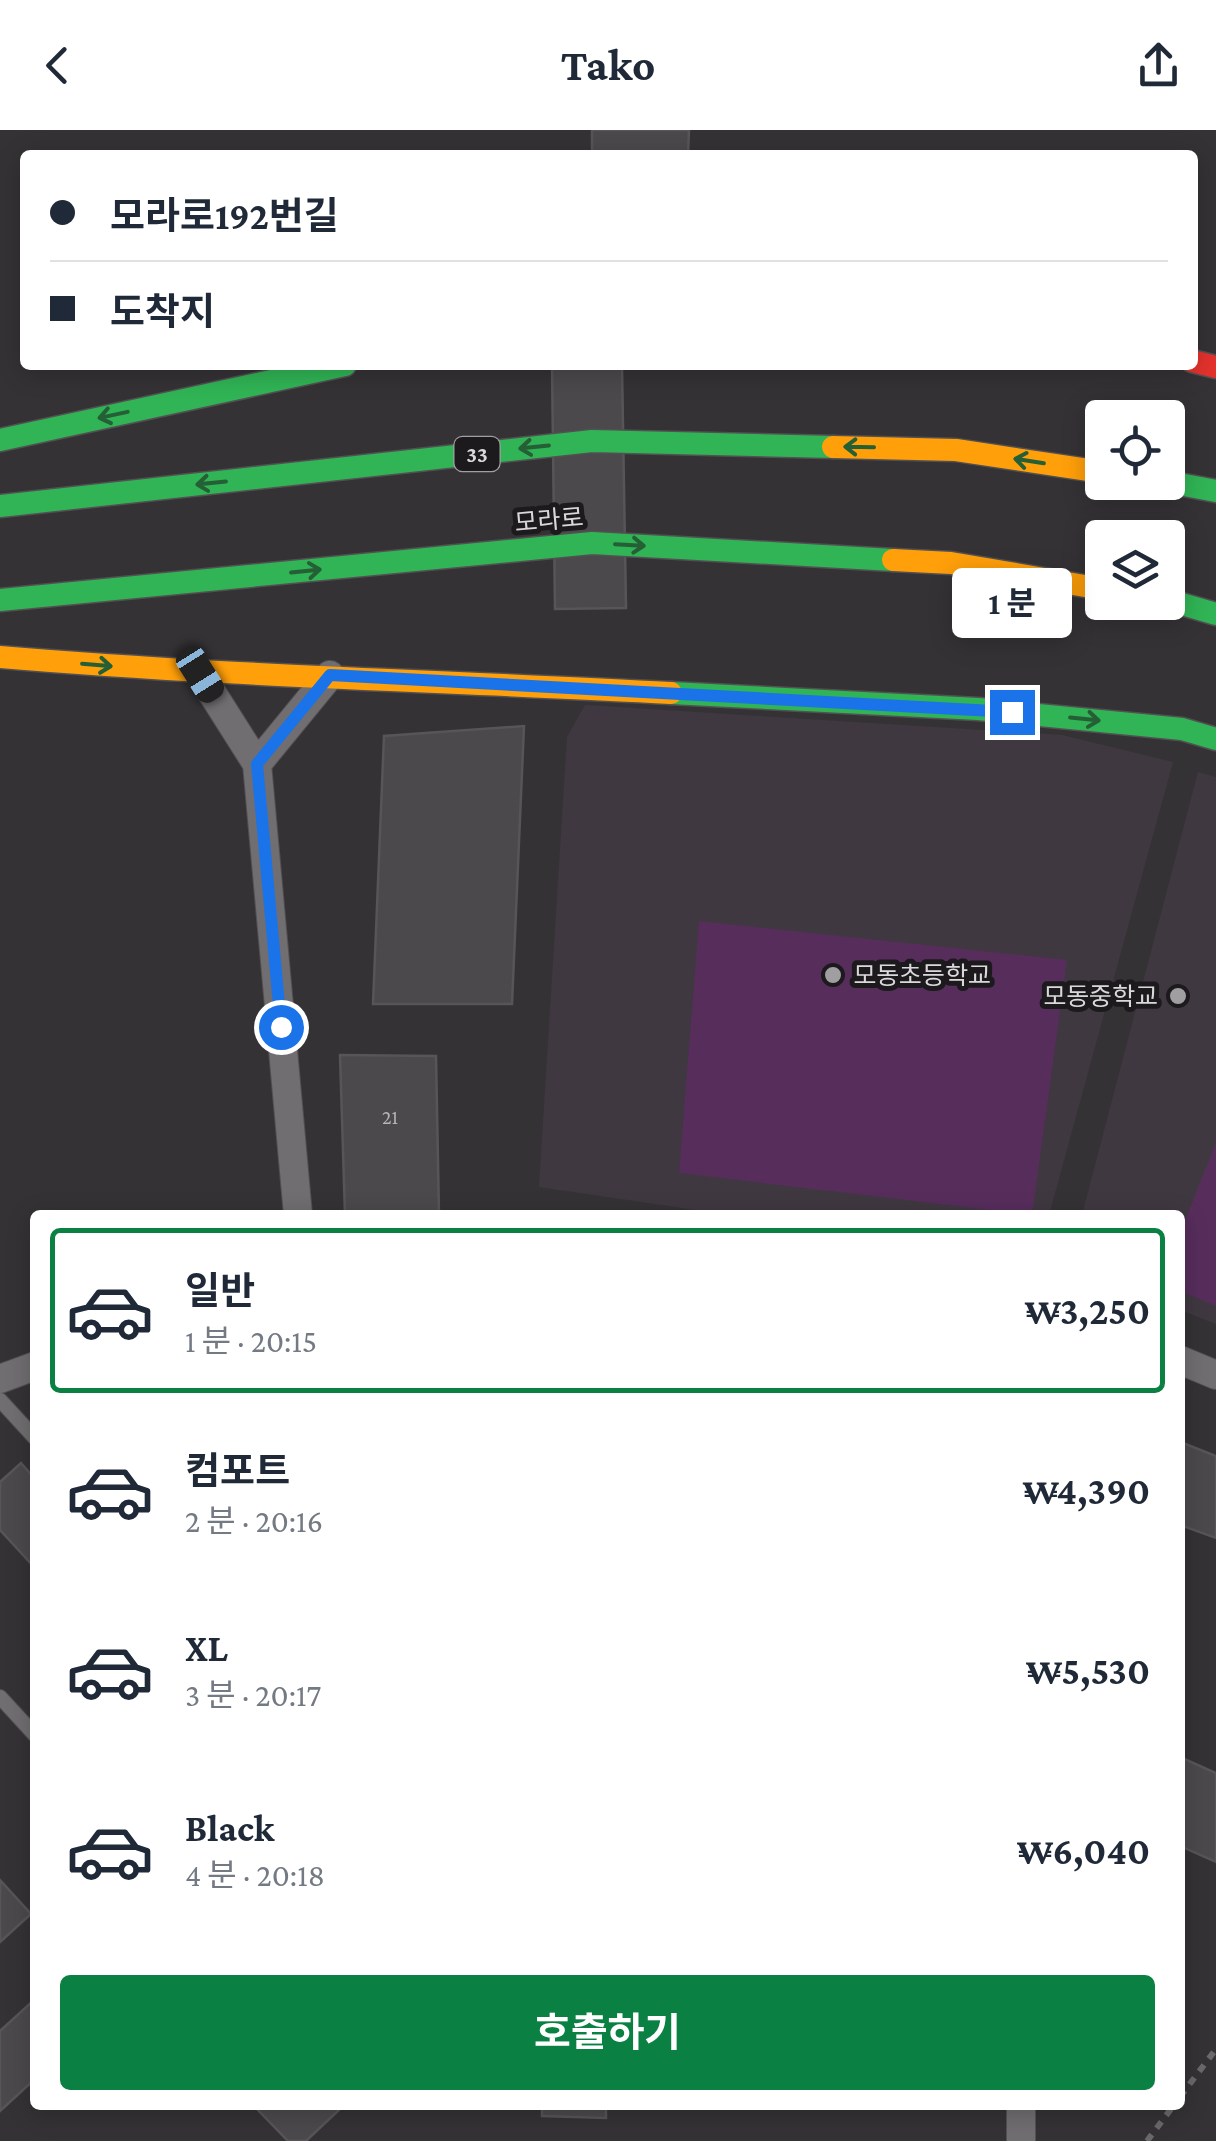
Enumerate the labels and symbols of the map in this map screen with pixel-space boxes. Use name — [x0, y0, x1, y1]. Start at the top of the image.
one-way arrow — [98, 407, 130, 426]
road number: 33 — [454, 437, 500, 471]
one-way arrow — [519, 438, 551, 457]
one-way arrow — [843, 438, 875, 457]
one-way arrow — [1014, 451, 1046, 469]
one-way arrow — [196, 474, 228, 493]
street label: 모라로 — [513, 504, 585, 536]
one-way arrow — [613, 536, 645, 555]
one-way arrow — [289, 561, 322, 580]
callout: 1 분 — [952, 567, 1072, 637]
car — [171, 641, 229, 707]
one-way arrow — [81, 655, 113, 674]
route end — [990, 690, 1035, 735]
one-way arrow — [1069, 710, 1101, 729]
place label: 모동초등학교 — [853, 962, 991, 989]
marker: 모동초등학교 — [822, 964, 844, 986]
place label: 모동중학교 — [1043, 983, 1158, 1010]
marker: 모동중학교 — [1167, 985, 1189, 1007]
route start — [259, 1005, 304, 1050]
house number: 21 — [382, 1106, 398, 1128]

